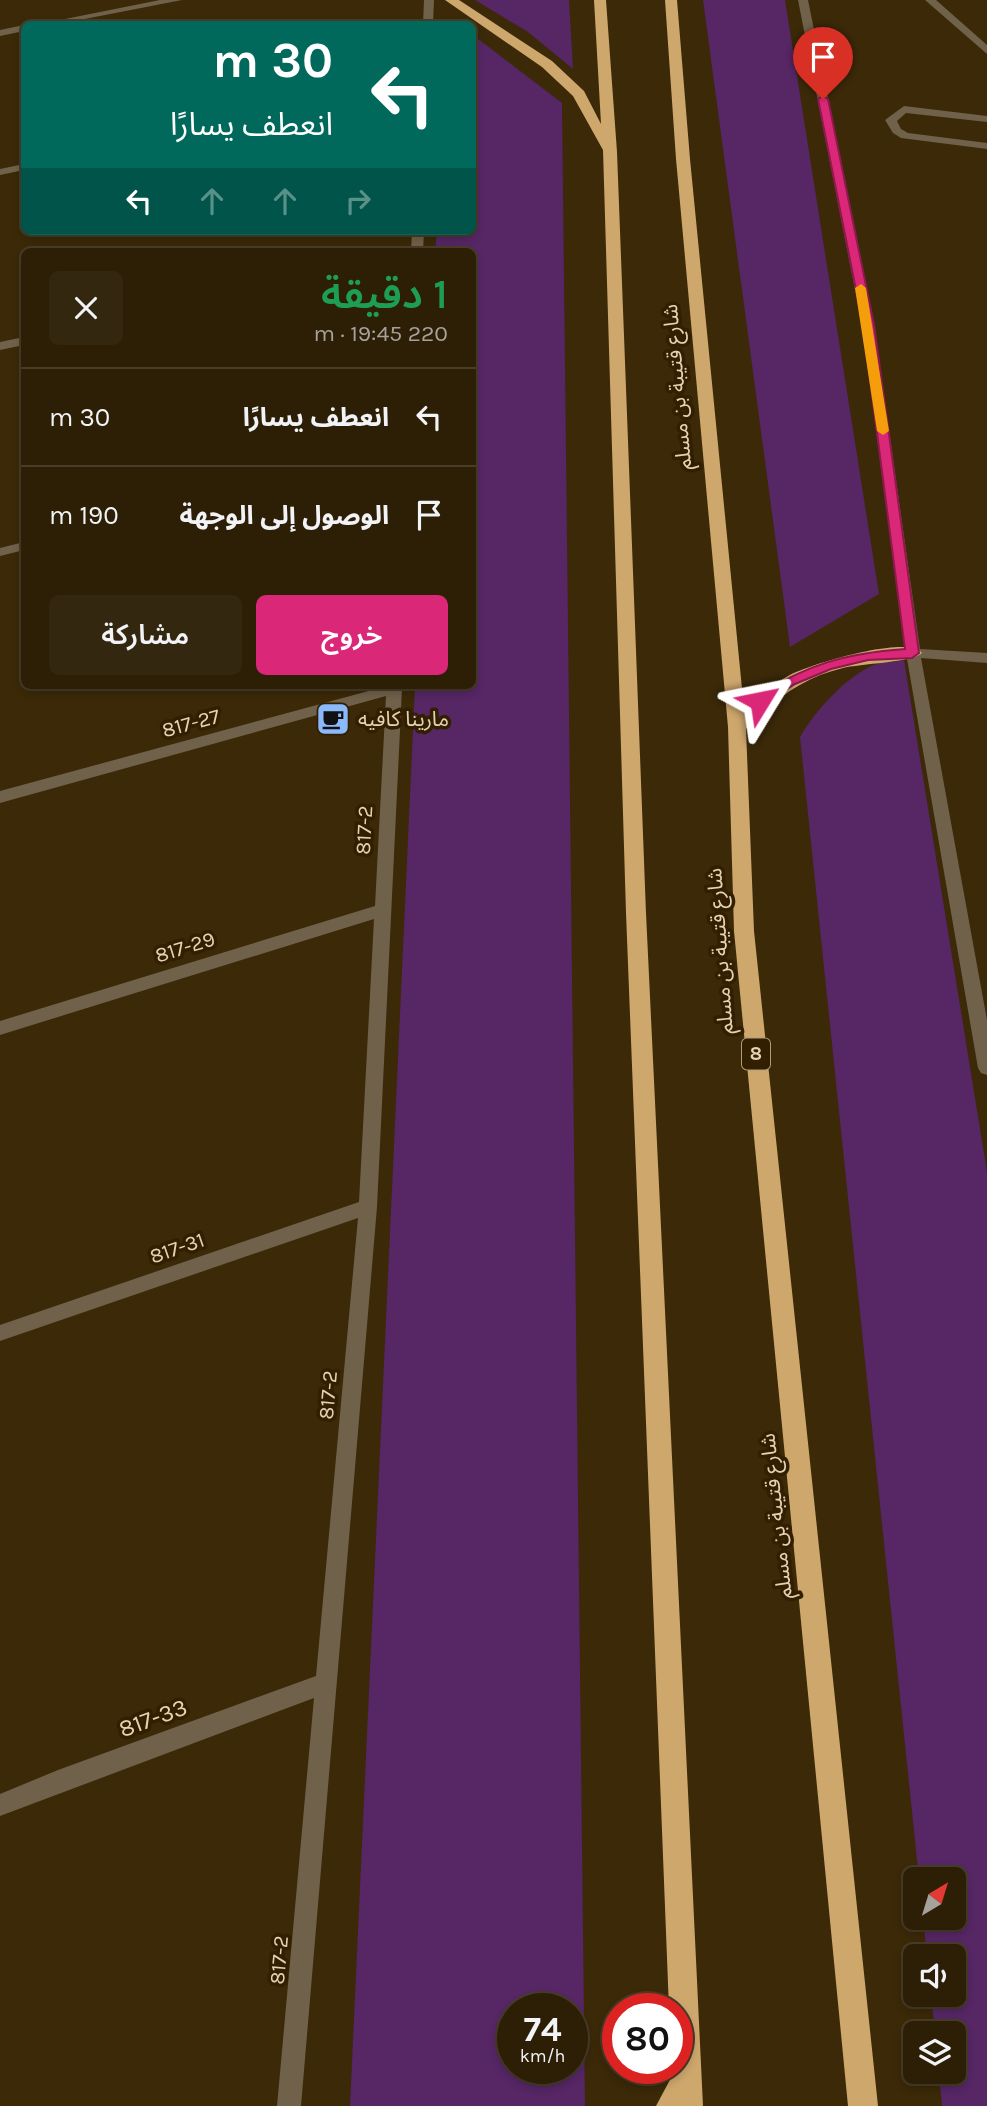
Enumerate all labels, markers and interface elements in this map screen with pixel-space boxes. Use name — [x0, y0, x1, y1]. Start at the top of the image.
pin — [793, 27, 853, 99]
text: 30 m — [213, 32, 333, 89]
icon: arrive — [804, 38, 842, 76]
icon: left — [357, 49, 448, 140]
text: انعطف يسارًا — [170, 106, 333, 143]
icon: left — [120, 182, 158, 220]
icon: ahead — [193, 182, 231, 220]
icon: ahead — [266, 182, 304, 220]
icon: right — [339, 182, 377, 220]
text: 1 دقيقة — [321, 269, 448, 319]
button: close — [49, 271, 123, 345]
street label: شارع قتيبة بن مسلم — [658, 303, 699, 471]
text: 220 m · 19:45 — [314, 320, 448, 347]
icon: left — [410, 398, 448, 436]
text: 30 m — [49, 402, 110, 433]
text: انعطف يسارًا — [243, 402, 389, 433]
icon: arrive — [410, 496, 448, 534]
text: 190 m — [49, 500, 119, 531]
text: الوصول إلى الوجهة — [180, 500, 389, 531]
button: مشاركة — [49, 595, 242, 675]
button: خروج — [256, 595, 448, 675]
position arrow — [723, 664, 797, 738]
cafe icon: مارينا كافيه — [314, 700, 352, 738]
street label: 817-27 — [159, 704, 223, 742]
place label: مارينا كافيه — [358, 707, 449, 731]
street label: 817-2 — [351, 805, 377, 855]
street label: شارع قتيبة بن مسلم — [702, 867, 741, 1035]
street label: 817-29 — [152, 927, 218, 967]
road number: 8 — [742, 1038, 770, 1070]
street label: 817-31 — [146, 1227, 208, 1269]
street label: 817-2 — [314, 1369, 342, 1421]
street label: شارع قتيبة بن مسلم — [755, 1432, 800, 1600]
street label: 817-33 — [115, 1693, 191, 1743]
north arrow — [903, 1867, 966, 1930]
map controls — [903, 1867, 966, 2084]
street label: 817-2 — [265, 1934, 293, 1986]
button: sound — [903, 1944, 966, 2007]
speed limit sign: 80 — [602, 1993, 693, 2084]
text: 74 — [523, 2009, 562, 2050]
button: layers — [903, 2021, 966, 2084]
text: km/h — [520, 2045, 565, 2067]

